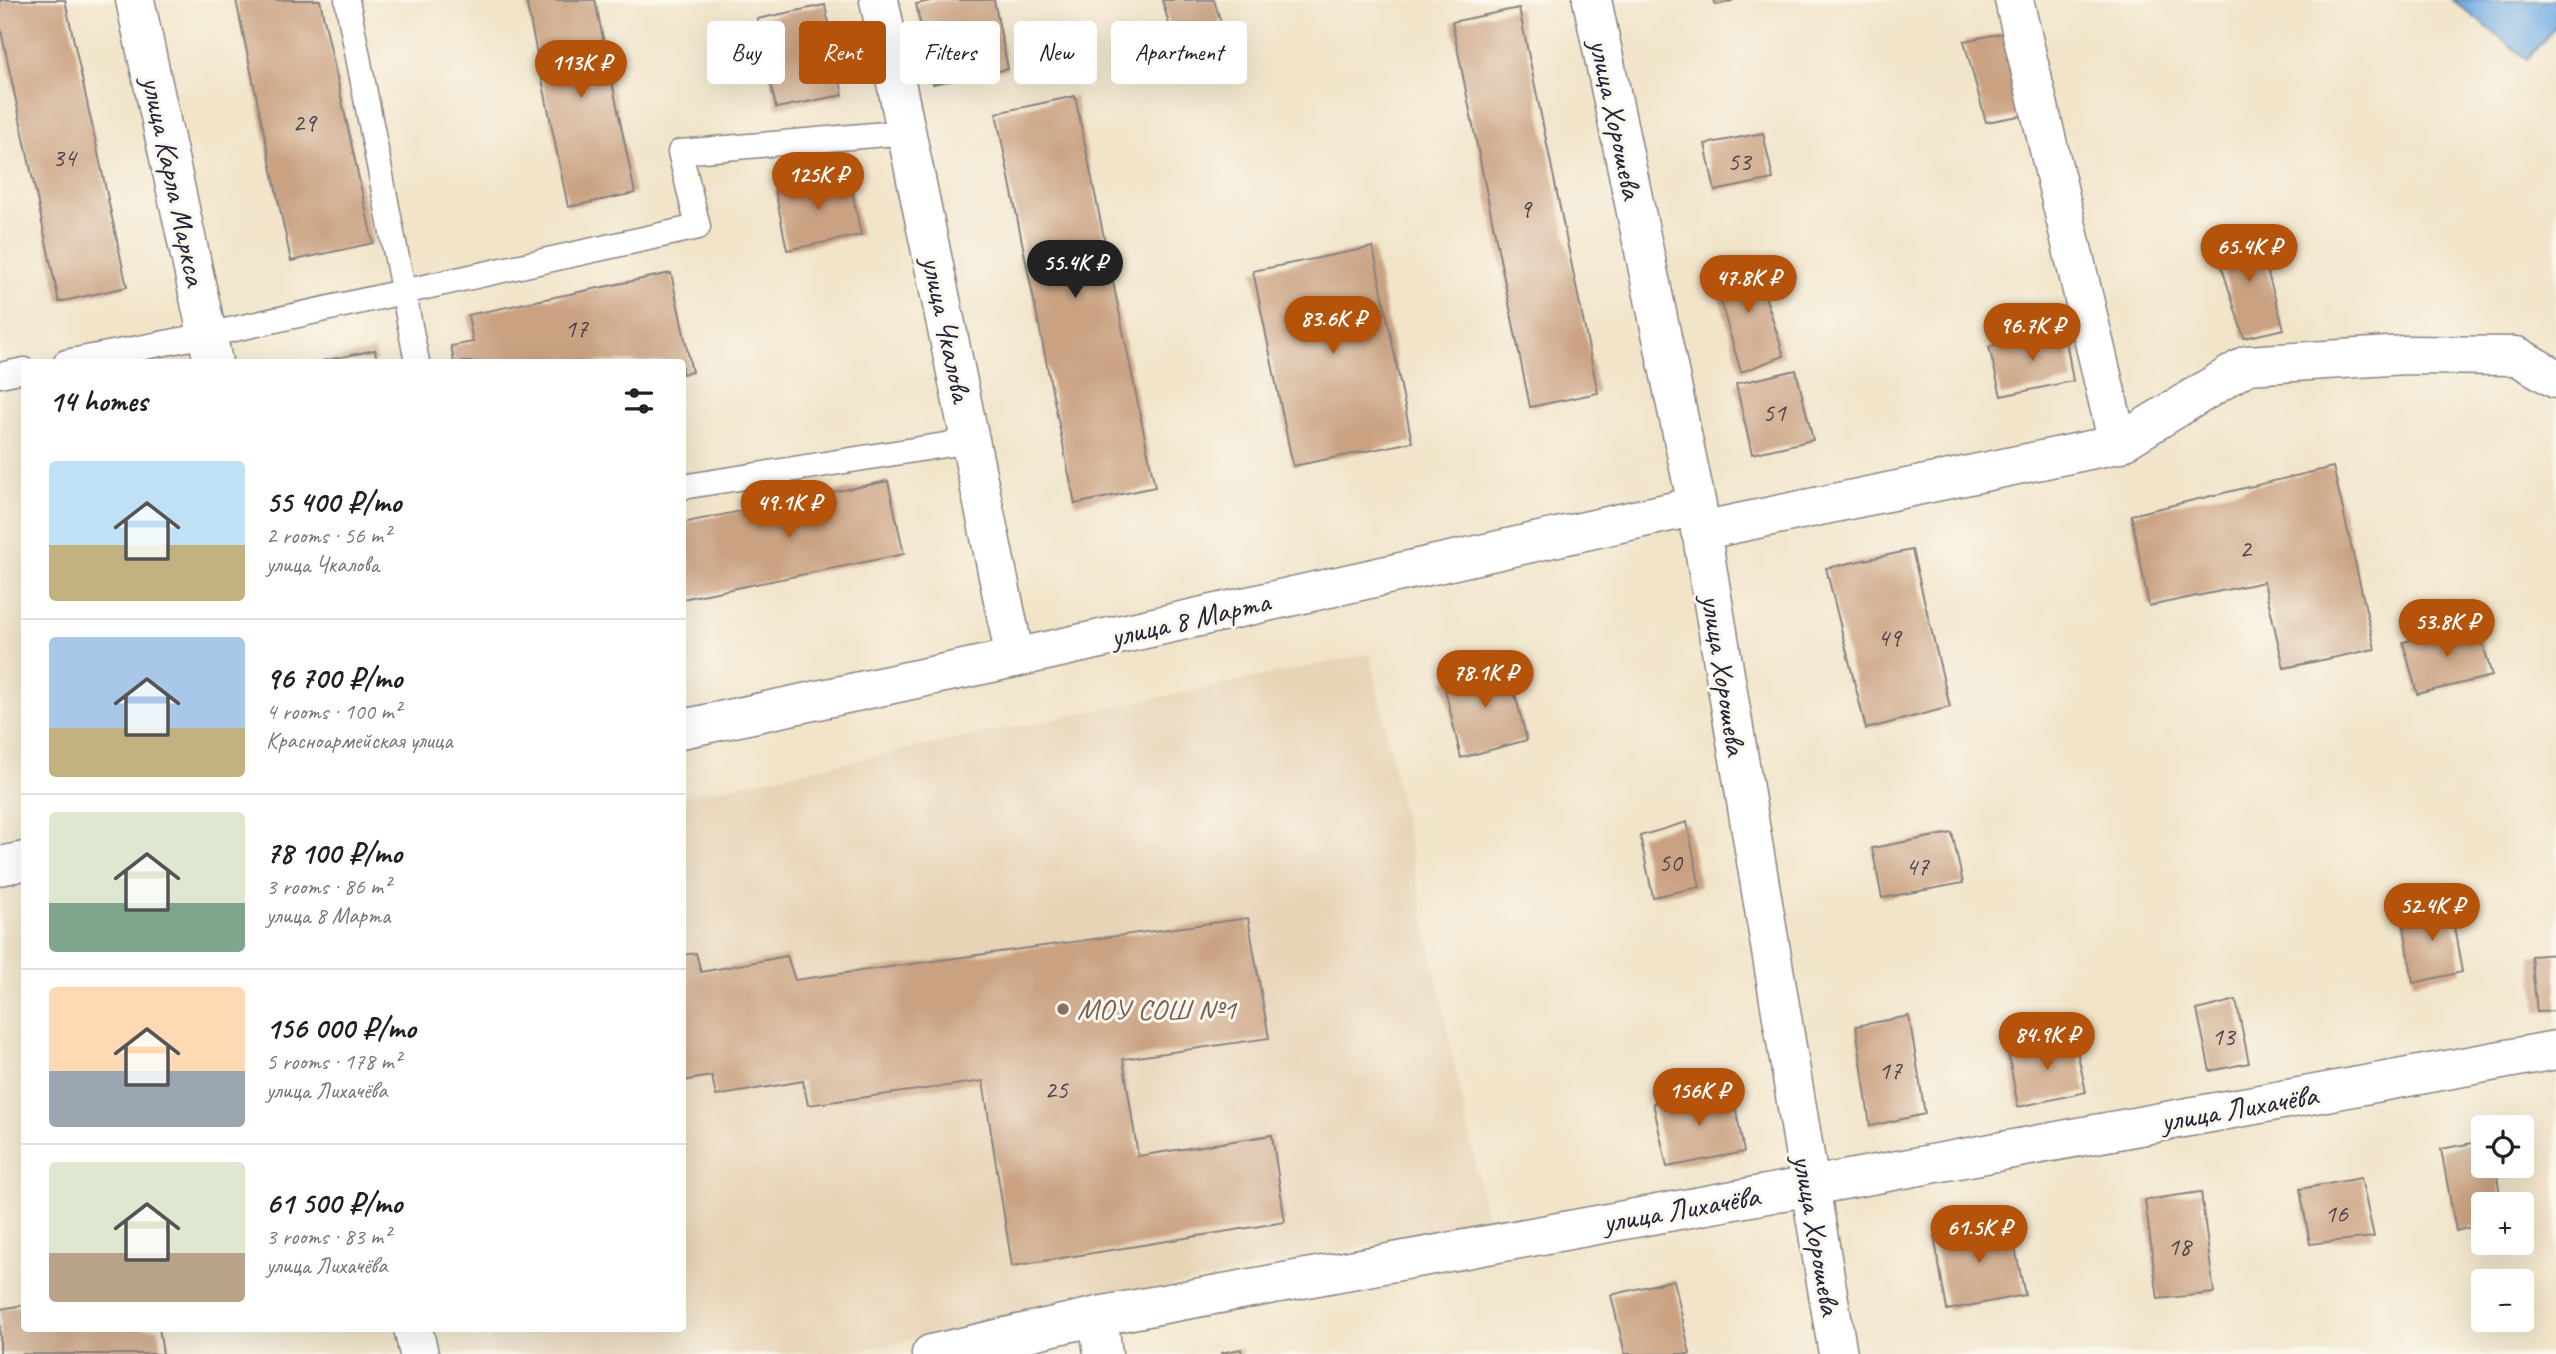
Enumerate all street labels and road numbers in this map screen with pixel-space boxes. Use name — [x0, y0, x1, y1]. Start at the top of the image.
street label: улица Хорошева — [1580, 34, 1652, 204]
street label: улица Карла Маркса — [133, 71, 215, 291]
street label: улица Чкалова — [913, 251, 981, 408]
street label: улица 8 Марта — [1105, 582, 1275, 656]
street label: улица Хорошева — [1692, 590, 1756, 760]
street label: улица Лихачёва — [2156, 1075, 2322, 1141]
street label: улица Хорошева — [1784, 1150, 1850, 1320]
street label: улица Лихачёва — [1598, 1176, 1764, 1242]

